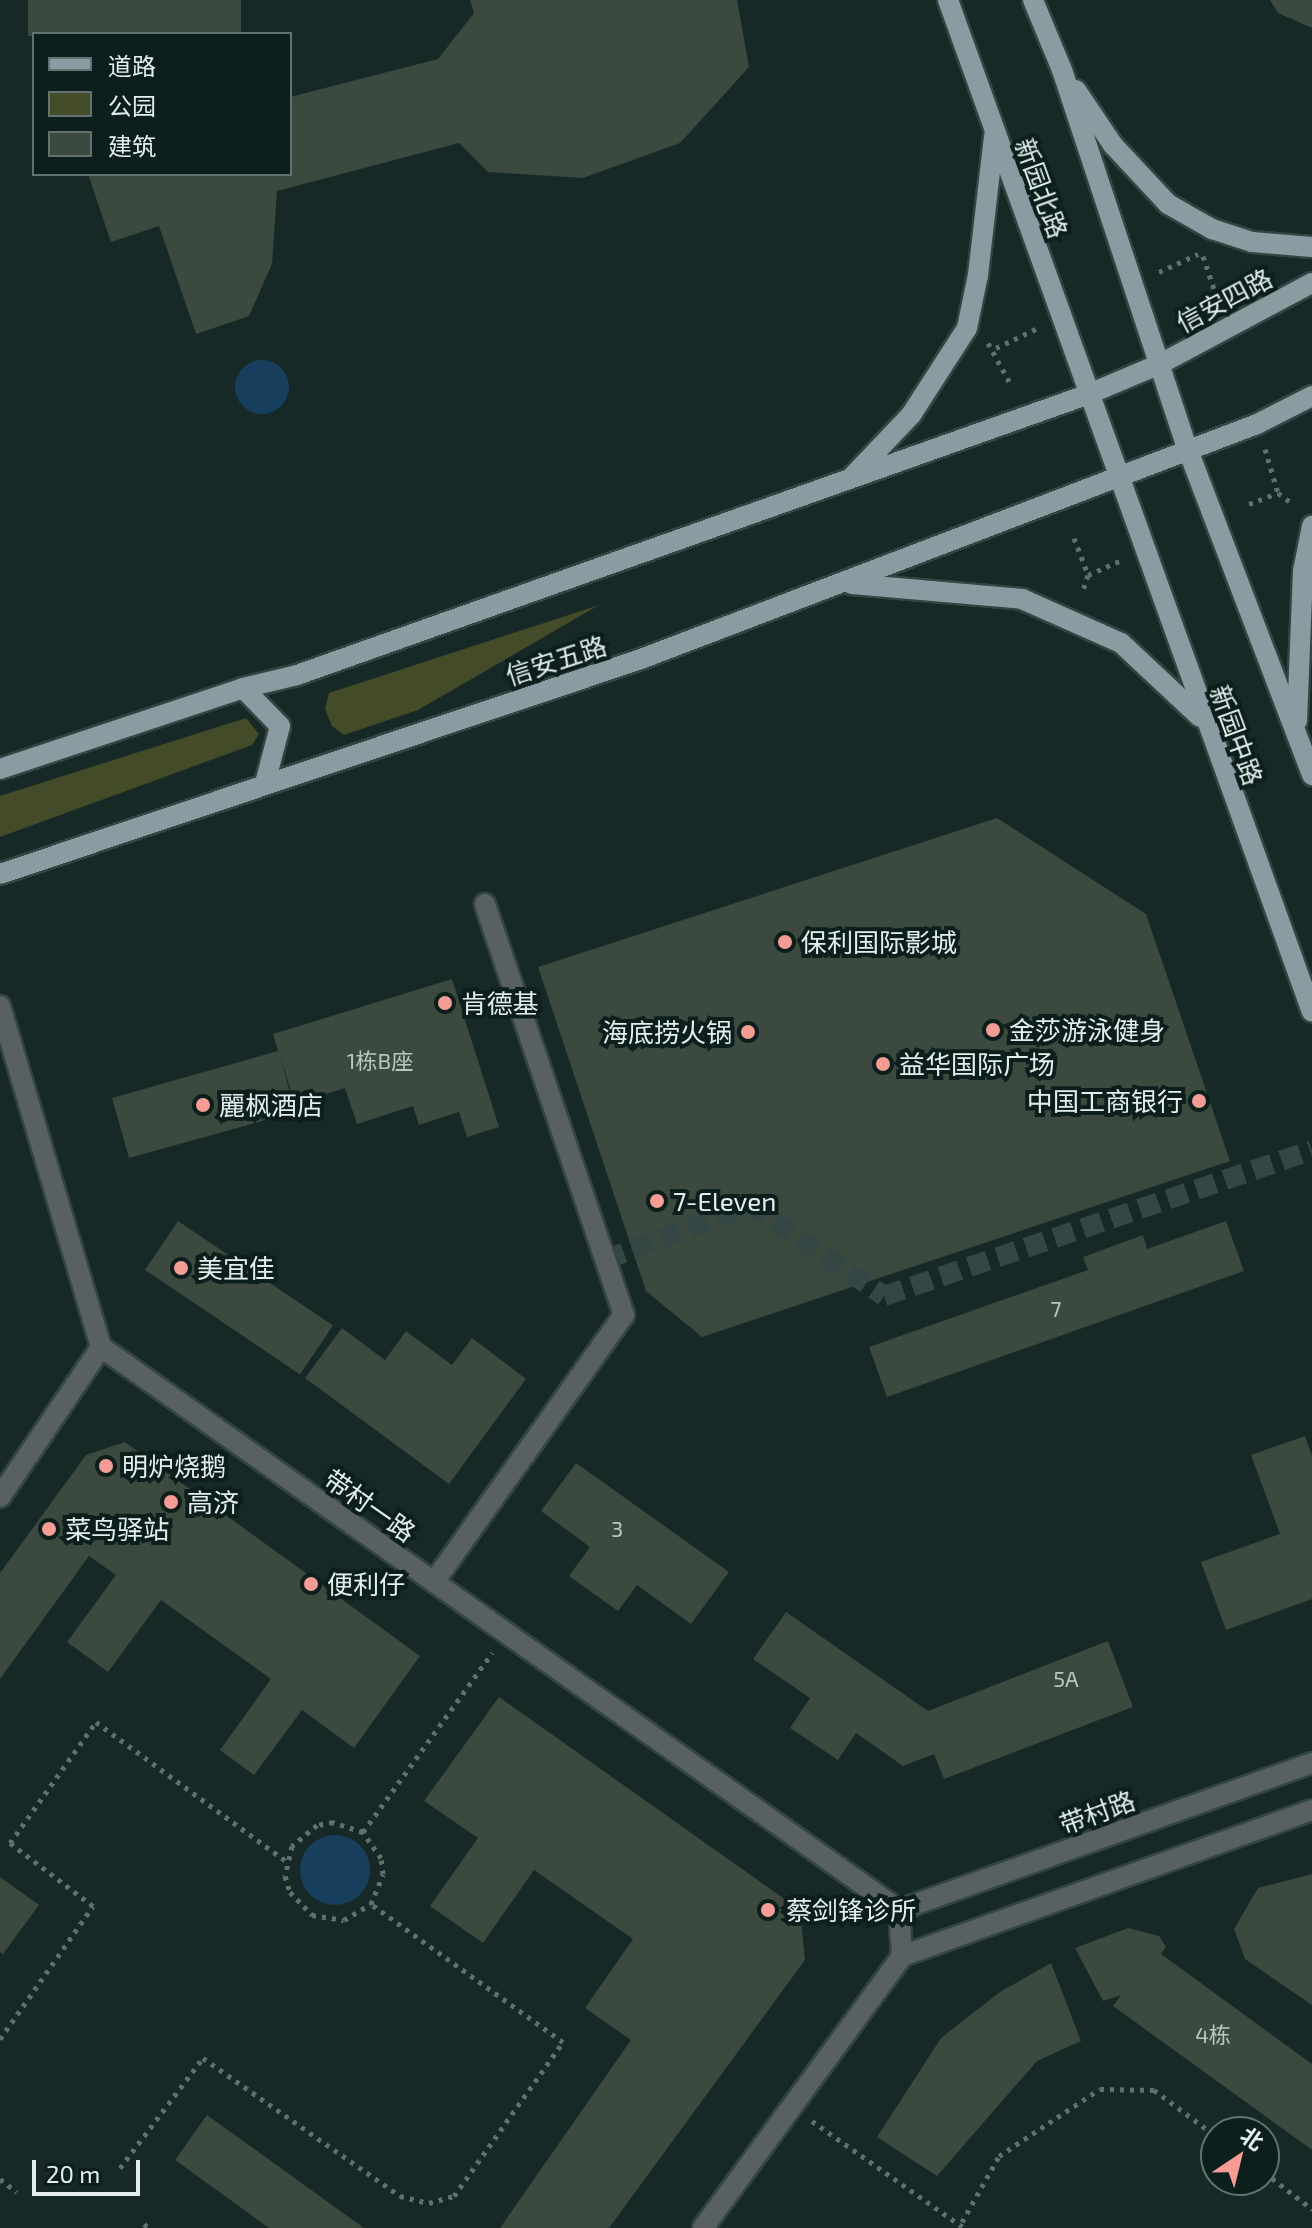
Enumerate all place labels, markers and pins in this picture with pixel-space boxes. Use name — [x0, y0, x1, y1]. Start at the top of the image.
place label: 保利国际影城 — [801, 926, 957, 958]
marker: 保利国际影城 — [776, 933, 794, 951]
place label: 肯德基 — [461, 987, 539, 1019]
marker: 肯德基 — [436, 994, 454, 1012]
place label: 金莎游泳健身 — [1009, 1014, 1165, 1046]
place label: 海底捞火锅 — [602, 1016, 732, 1048]
marker: 金莎游泳健身 — [984, 1021, 1002, 1039]
marker: 海底捞火锅 — [739, 1023, 757, 1041]
place label: 益华国际广场 — [899, 1048, 1055, 1080]
marker: 益华国际广场 — [874, 1055, 892, 1073]
place label: 中国工商银行 — [1027, 1085, 1183, 1117]
place label: 麗枫酒店 — [219, 1089, 323, 1121]
marker: 中国工商银行 — [1190, 1092, 1208, 1110]
marker: 麗枫酒店 — [194, 1096, 212, 1114]
place label: 7-Eleven — [673, 1185, 776, 1217]
marker: 7-Eleven — [648, 1192, 666, 1210]
place label: 美宜佳 — [197, 1252, 275, 1284]
marker: 美宜佳 — [172, 1259, 190, 1277]
place label: 明炉烧鹅 — [122, 1450, 226, 1482]
marker: 明炉烧鹅 — [97, 1457, 115, 1475]
place label: 高济 — [187, 1486, 239, 1518]
marker: 高济 — [162, 1493, 180, 1511]
place label: 菜鸟驿站 — [65, 1513, 169, 1545]
marker: 菜鸟驿站 — [40, 1520, 58, 1538]
place label: 便利仔 — [327, 1568, 405, 1600]
marker: 便利仔 — [302, 1575, 320, 1593]
place label: 蔡剑锋诊所 — [786, 1894, 916, 1926]
marker: 蔡剑锋诊所 — [757, 1899, 779, 1921]

